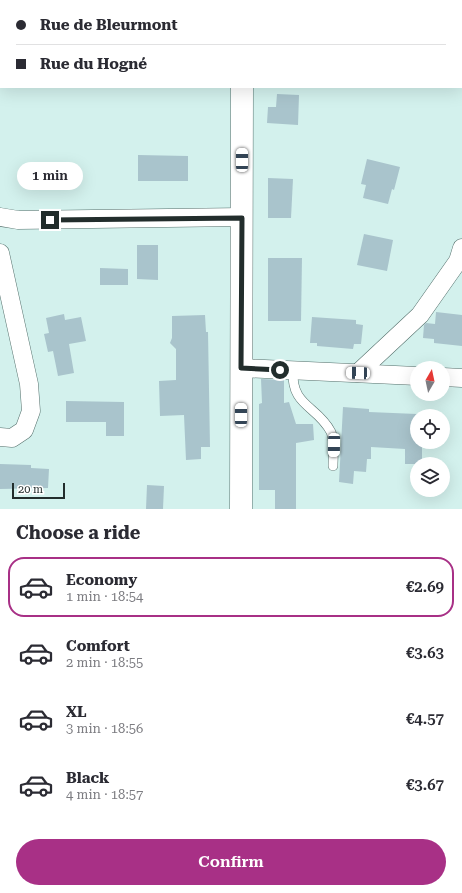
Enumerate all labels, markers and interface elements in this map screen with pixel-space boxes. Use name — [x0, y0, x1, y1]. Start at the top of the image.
text: Rue de Bleurmont — [40, 16, 178, 34]
text: Rue du Hogné — [40, 55, 147, 73]
car — [236, 148, 248, 172]
callout: 1 min — [17, 162, 83, 190]
text: 1 min — [32, 168, 68, 183]
route end — [41, 211, 59, 229]
route start — [271, 361, 289, 379]
north arrow — [410, 361, 450, 401]
map controls — [410, 361, 450, 497]
car — [346, 367, 370, 379]
car — [235, 403, 247, 427]
button: locate — [410, 409, 450, 449]
car — [328, 433, 340, 457]
button: layers — [410, 457, 450, 497]
scale bar — [12, 481, 65, 500]
text: 20 m — [18, 483, 43, 496]
text: Choose a ride — [16, 522, 140, 543]
icon: car — [18, 569, 54, 605]
text: Economy — [66, 571, 137, 589]
text: €2.69 — [406, 578, 444, 596]
text: 1 min · 18:54 — [66, 589, 143, 604]
icon: car — [18, 635, 54, 671]
text: Comfort — [66, 637, 130, 655]
text: €3.63 — [406, 644, 444, 662]
text: 2 min · 18:55 — [66, 655, 143, 670]
icon: car — [18, 701, 54, 737]
text: XL — [66, 703, 87, 721]
text: €4.57 — [406, 710, 444, 728]
text: 3 min · 18:56 — [66, 721, 143, 736]
icon: car — [18, 767, 54, 803]
text: Black — [66, 769, 109, 787]
text: €3.67 — [406, 776, 444, 794]
text: 4 min · 18:57 — [66, 787, 143, 802]
button: Confirm — [16, 839, 446, 885]

